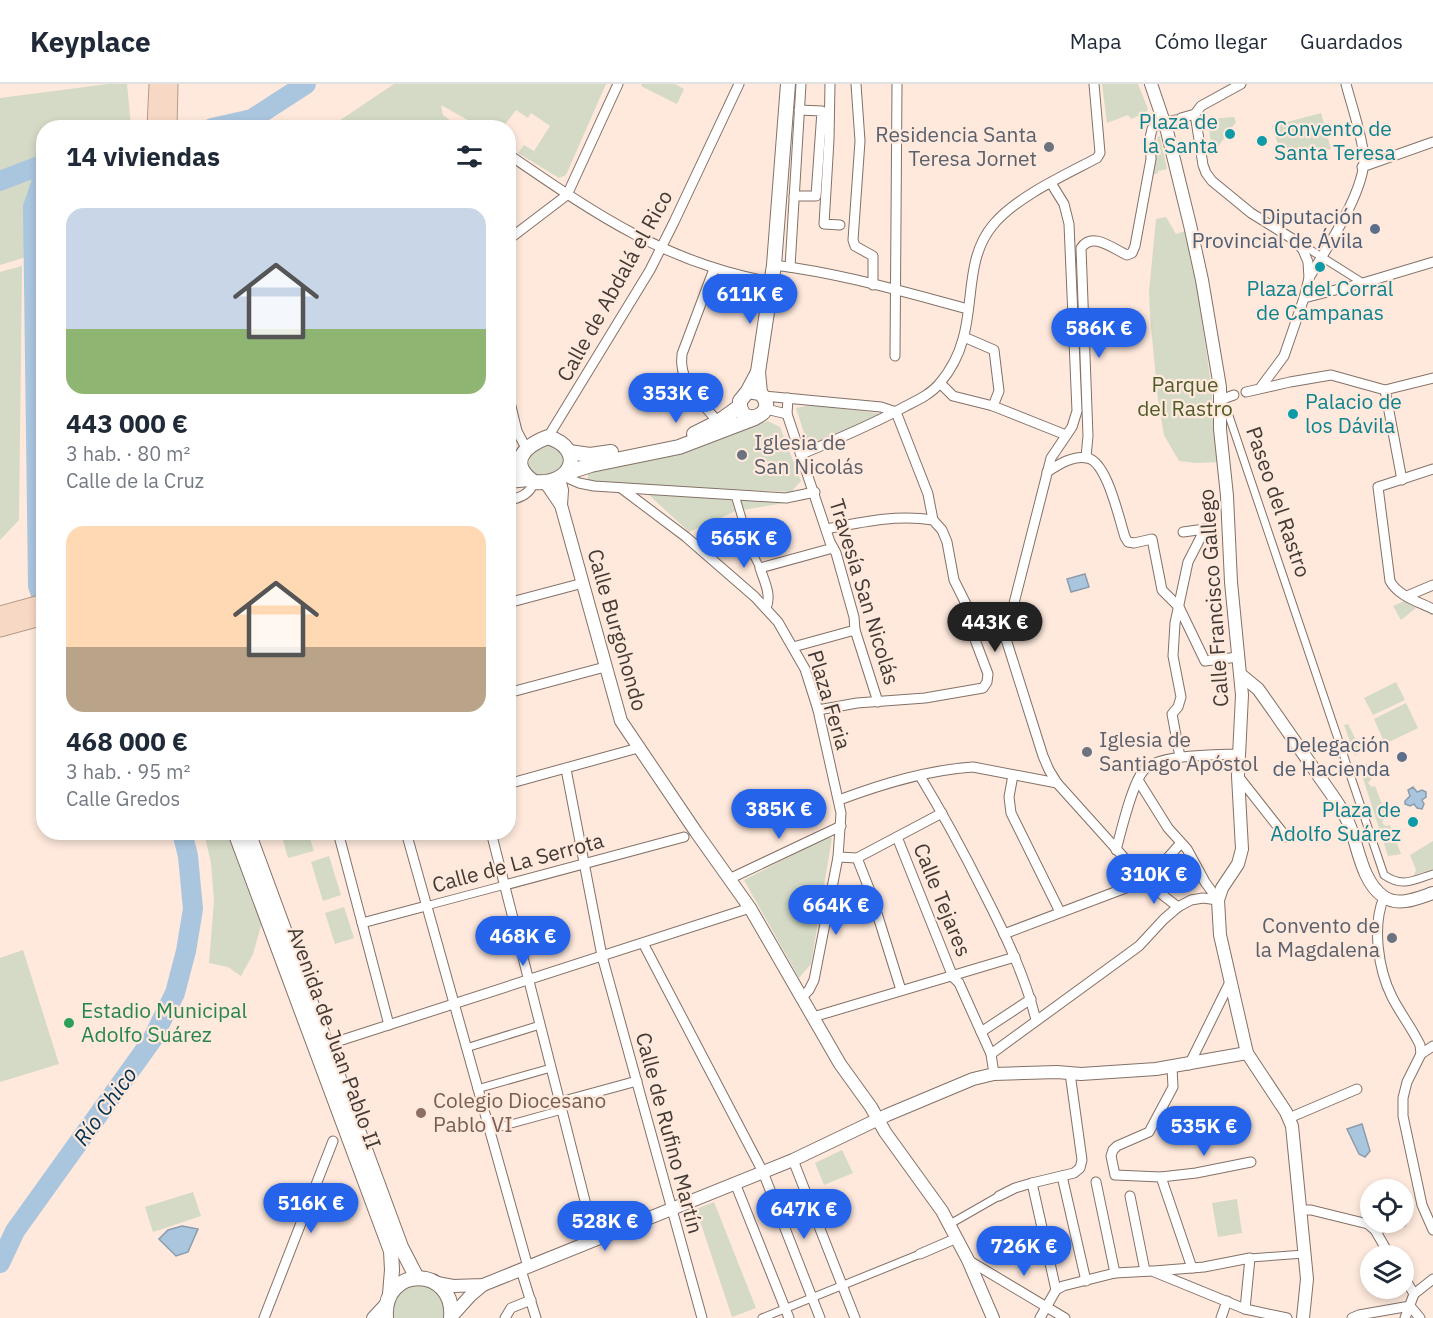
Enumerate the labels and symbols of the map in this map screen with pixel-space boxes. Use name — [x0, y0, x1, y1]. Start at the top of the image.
place label: Plaza de la Santa — [1139, 107, 1218, 159]
place label: Convento de Santa Teresa — [1274, 114, 1396, 166]
place label: Residencia Santa Teresa Jornet — [875, 120, 1037, 172]
marker: Plaza de la Santa — [1223, 127, 1237, 141]
marker: Convento de Santa Teresa — [1255, 134, 1269, 148]
marker: Residencia Santa Teresa Jornet — [1042, 140, 1056, 154]
street label: Calle de Abdalá el Rico — [550, 185, 678, 386]
place label: Diputación Provincial de Ávila — [1192, 202, 1363, 254]
marker: Diputación Provincial de Ávila — [1368, 222, 1382, 236]
marker: Plaza del Corral de Campanas — [1313, 260, 1327, 274]
pin: 611K € — [701, 274, 799, 325]
place label: Plaza del Corral de Campanas — [1247, 274, 1394, 326]
pin: 586K € — [1050, 308, 1148, 359]
park label: Parque del Rastro — [1137, 370, 1233, 422]
pin: 353K € — [627, 373, 725, 424]
place label: Palacio de los Dávila — [1305, 387, 1402, 439]
marker: Palacio de los Dávila — [1286, 407, 1300, 421]
street label: Paseo del Rastro — [1240, 422, 1318, 581]
place label: Iglesia de San Nicolás — [754, 428, 864, 480]
marker: Iglesia de San Nicolás — [735, 448, 749, 462]
street label: Calle Francisco Gallego — [1191, 488, 1235, 708]
street label: Travesía San Nicolás — [823, 495, 907, 688]
pin: 565K € — [695, 518, 793, 569]
street label: Calle Burgohondo — [581, 546, 654, 714]
pin: 443K € — [946, 602, 1044, 653]
street label: Plaza Feria — [802, 647, 858, 753]
place label: Iglesia de Santiago Apóstol — [1099, 725, 1258, 777]
place label: Delegación de Hacienda — [1273, 730, 1390, 782]
marker: Iglesia de Santiago Apóstol — [1080, 745, 1094, 759]
marker: Delegación de Hacienda — [1395, 750, 1409, 764]
pin: 385K € — [730, 789, 828, 840]
place label: Plaza de Adolfo Suárez — [1270, 795, 1401, 847]
marker: Plaza de Adolfo Suárez — [1406, 815, 1420, 829]
street label: Calle de La Serrota — [429, 826, 607, 898]
street label: Calle Tejares — [907, 839, 978, 961]
pin: 310K € — [1105, 854, 1203, 905]
pin: 664K € — [787, 885, 885, 936]
place label: Convento de la Magdalena — [1255, 911, 1380, 963]
pin: 468K € — [474, 916, 572, 967]
street label: Avenida de Juan Pablo II — [282, 923, 388, 1153]
marker: Convento de la Magdalena — [1385, 931, 1399, 945]
place label: Estadio Municipal Adolfo Suárez — [81, 996, 247, 1048]
marker: Estadio Municipal Adolfo Suárez — [62, 1016, 76, 1030]
street label: Calle de Rufino Martín — [630, 1029, 710, 1236]
water label: Río Chico — [66, 1060, 143, 1151]
place label: Colegio Diocesano Pablo VI — [433, 1086, 606, 1138]
marker: Colegio Diocesano Pablo VI — [414, 1106, 428, 1120]
pin: 535K € — [1155, 1106, 1253, 1157]
pin: 516K € — [262, 1183, 360, 1234]
pin: 647K € — [755, 1189, 853, 1240]
pin: 528K € — [556, 1201, 654, 1252]
pin: 726K € — [975, 1226, 1073, 1277]

